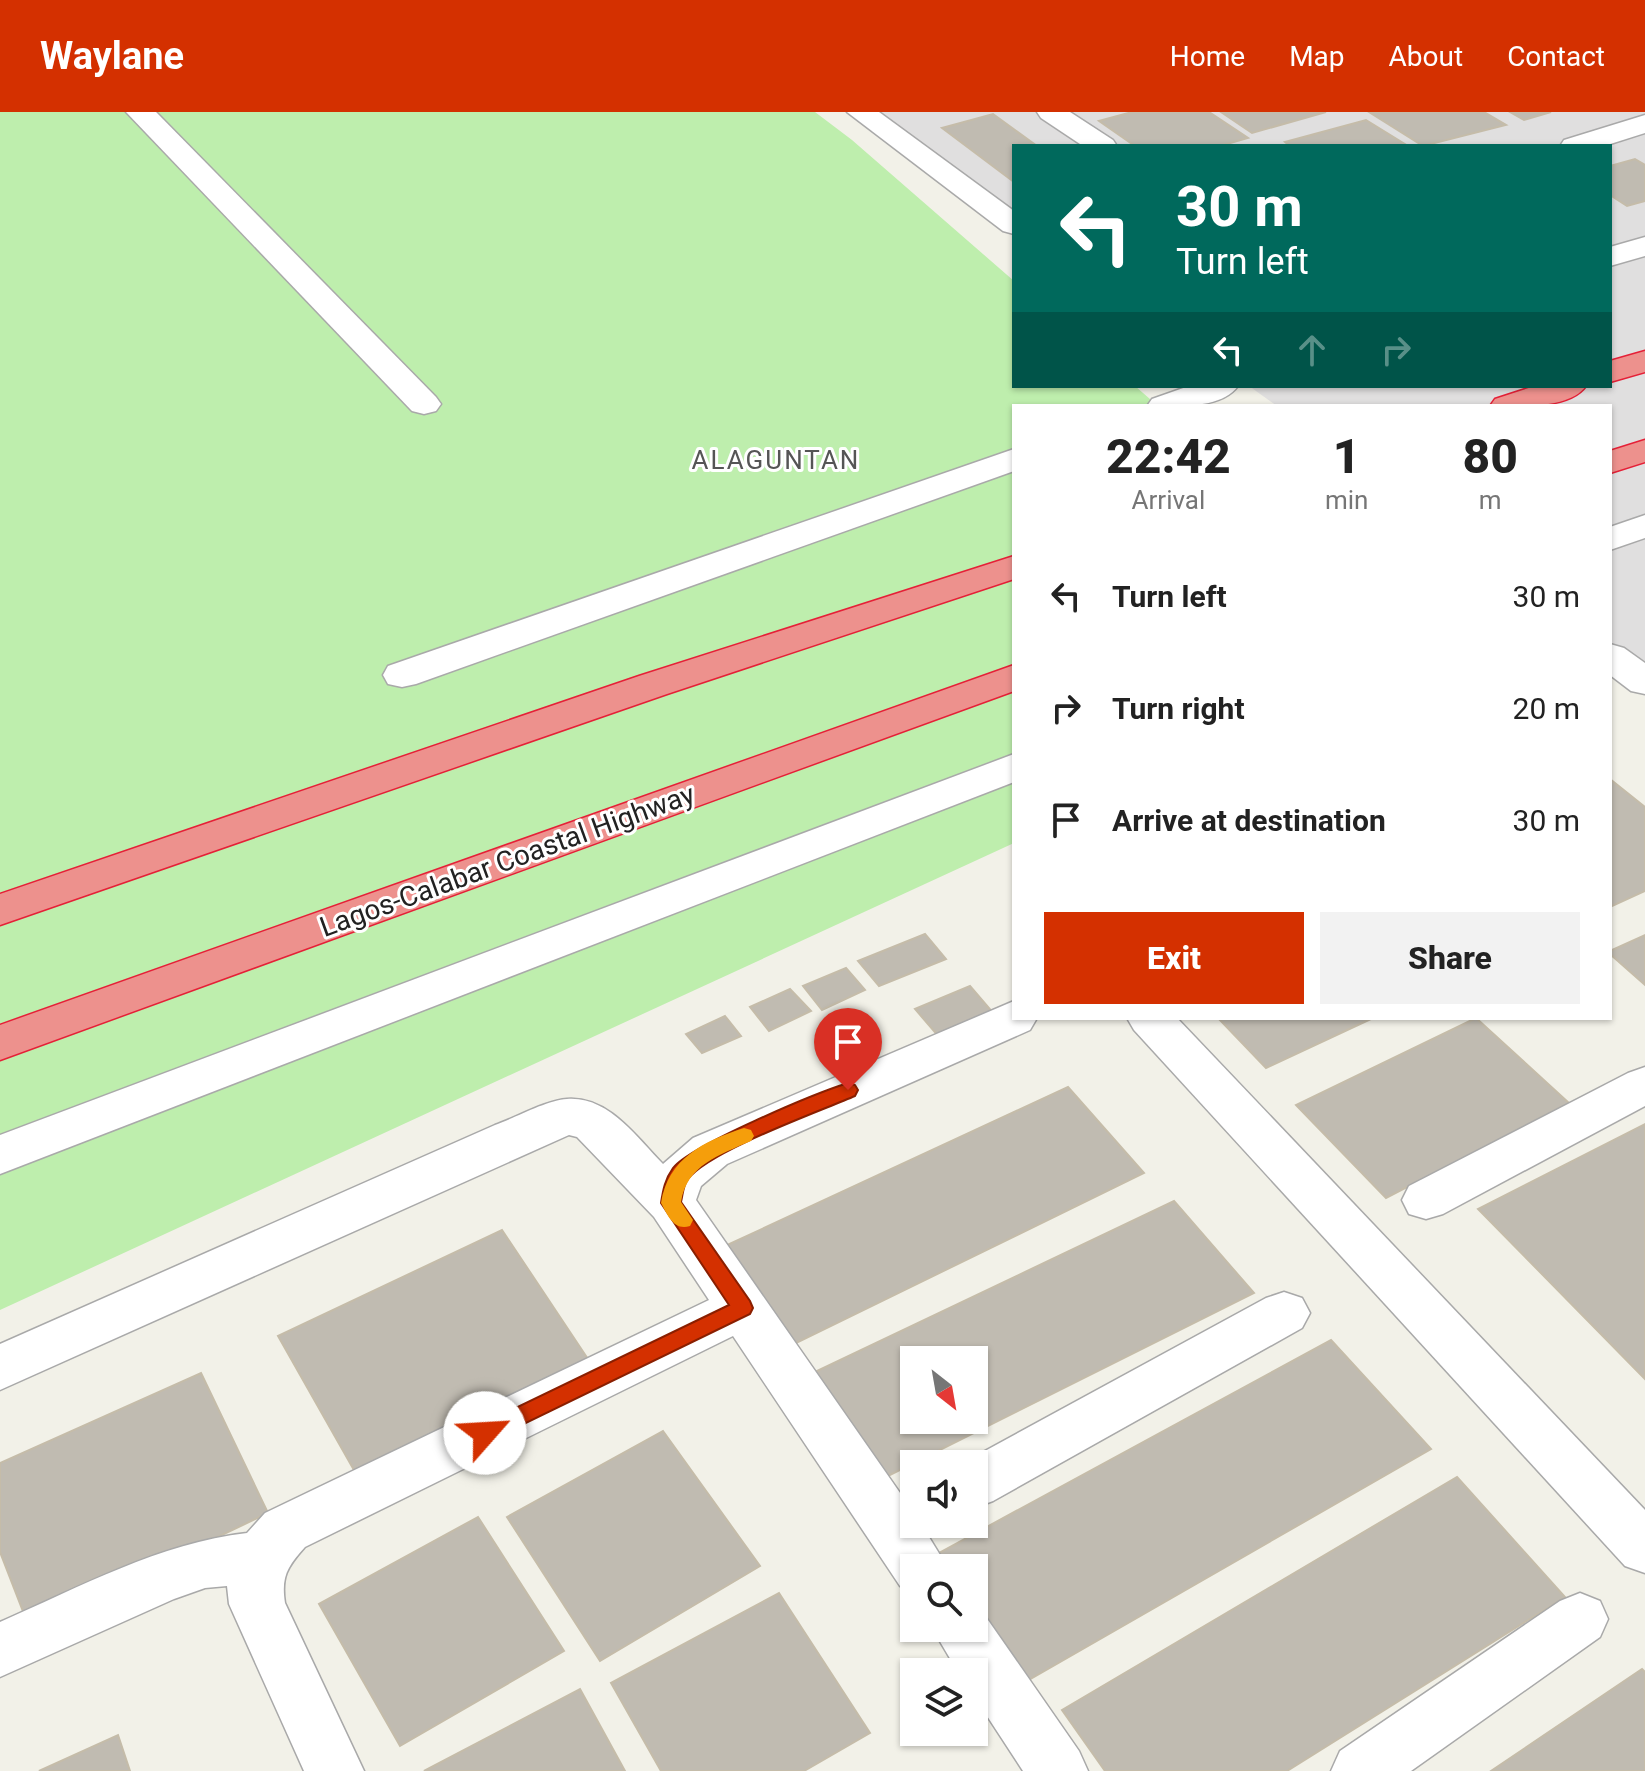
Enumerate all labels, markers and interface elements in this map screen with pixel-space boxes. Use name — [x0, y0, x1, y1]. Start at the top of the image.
text: Waylane — [40, 34, 184, 78]
text: Home — [1170, 40, 1245, 73]
text: Map — [1289, 40, 1345, 73]
text: About — [1389, 40, 1463, 73]
text: Contact — [1507, 40, 1605, 73]
text: 30 m — [1176, 174, 1303, 240]
icon: left — [1044, 176, 1148, 280]
text: Turn left — [1176, 241, 1309, 283]
icon: left — [1206, 328, 1250, 372]
icon: ahead — [1290, 328, 1334, 372]
icon: right — [1374, 328, 1418, 372]
text: 22:42 — [1106, 428, 1231, 485]
text: 1 — [1333, 428, 1360, 485]
text: 80 — [1463, 428, 1518, 485]
district label: ALAGUNTAN — [692, 445, 860, 475]
text: Arrival — [1132, 485, 1205, 515]
text: min — [1325, 485, 1368, 515]
text: m — [1479, 485, 1502, 515]
icon: left — [1044, 574, 1088, 618]
text: Turn left — [1112, 579, 1227, 614]
text: 30 m — [1513, 579, 1580, 614]
icon: right — [1044, 686, 1088, 730]
text: Turn right — [1112, 691, 1245, 726]
text: 20 m — [1513, 691, 1580, 726]
street label: Lagos-Calabar Coastal Highway — [315, 777, 699, 944]
icon: arrive — [1044, 798, 1088, 842]
text: Arrive at destination — [1112, 803, 1386, 838]
text: 30 m — [1513, 803, 1580, 838]
button: Exit — [1044, 912, 1304, 1004]
button: Share — [1320, 912, 1580, 1004]
pin — [814, 1008, 882, 1090]
icon: arrive — [826, 1020, 870, 1064]
north arrow — [900, 1346, 988, 1434]
map controls — [900, 1346, 988, 1746]
position arrow — [443, 1391, 527, 1475]
button: sound — [900, 1450, 988, 1538]
button: search — [900, 1554, 988, 1642]
button: layers — [900, 1658, 988, 1746]

